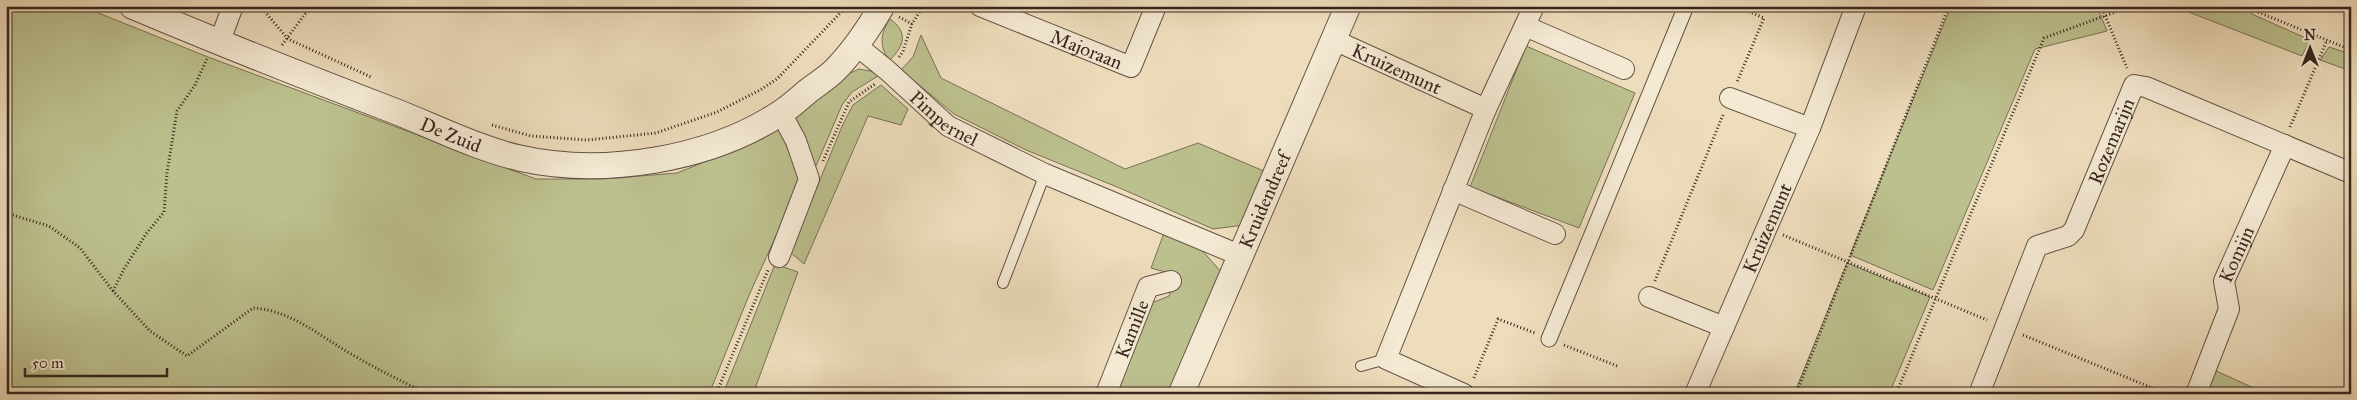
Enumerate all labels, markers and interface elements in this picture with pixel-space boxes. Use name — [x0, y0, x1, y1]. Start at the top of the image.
north arrow — [2284, 22, 2334, 72]
street label: Majoraan — [1047, 25, 1126, 74]
text: N — [2304, 27, 2316, 44]
street label: Kruizemunt — [1348, 39, 1445, 99]
street label: Pimpernel — [905, 86, 983, 151]
street label: Rozemarijn — [2083, 95, 2139, 188]
street label: De Zuid — [417, 112, 485, 158]
street label: Kruidendreef — [1234, 146, 1297, 252]
street label: Kruizemunt — [1738, 179, 1797, 277]
street label: Komijn — [2214, 223, 2259, 286]
street label: Kamille — [1110, 296, 1154, 362]
scale bar — [25, 345, 168, 377]
text: 50 m — [32, 354, 64, 372]

